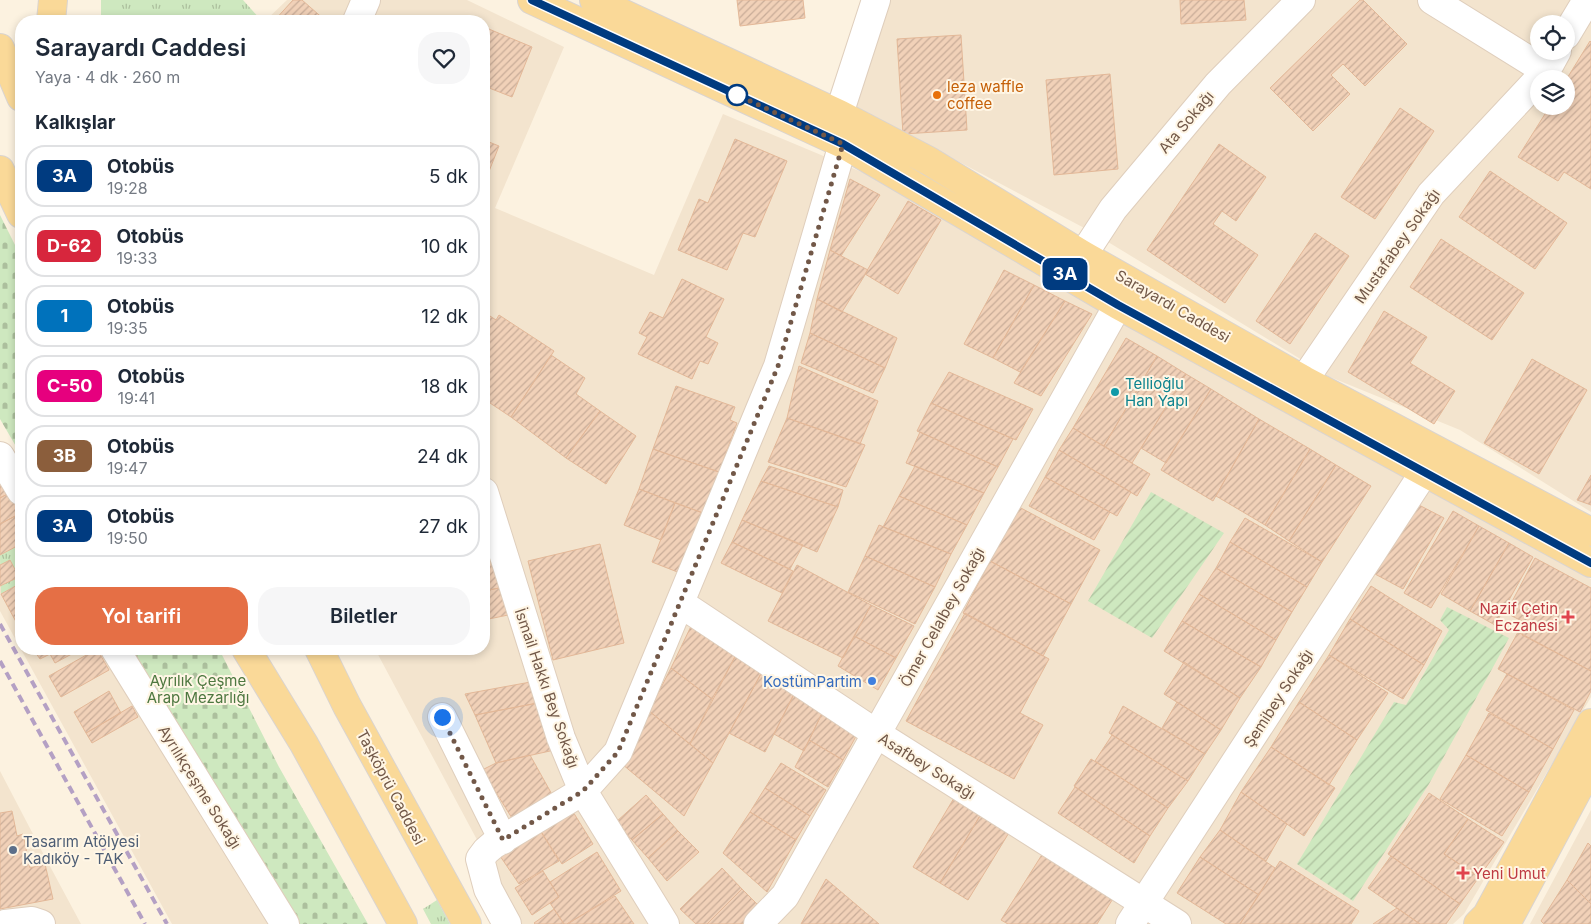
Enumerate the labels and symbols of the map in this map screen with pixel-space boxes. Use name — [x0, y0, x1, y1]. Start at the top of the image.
place label: leza waffle coffee — [947, 77, 1024, 113]
unlabelled marker — [726, 84, 748, 106]
street label: Ata Sokağı — [1154, 87, 1218, 157]
marker: leza waffle coffee — [931, 89, 943, 101]
street label: Mustafabey Sokağı — [1350, 185, 1444, 307]
line badge: 3A — [1042, 258, 1088, 290]
street label: Sarayardı Caddesi — [1112, 265, 1234, 347]
place label: Tellioğlu Han Yapı — [1125, 374, 1188, 410]
marker: Tellioğlu Han Yapı — [1109, 386, 1121, 398]
street label: Ömer Celalbey Sokağı — [896, 544, 988, 690]
place label: Nazif Çetin Eczanesi — [1479, 599, 1558, 635]
street label: İsmail Hakkı Bey Sokağı — [511, 606, 583, 770]
marker: Nazif Çetin Eczanesi — [1562, 611, 1574, 623]
street label: Şemibey Sokağı — [1239, 645, 1317, 751]
park label: Ayrılık Çeşme Arap Mezarlığı — [147, 671, 249, 707]
place label: KostümPartim — [763, 672, 862, 691]
marker: KostümPartim — [866, 675, 878, 687]
your location — [430, 705, 455, 730]
street label: Ayrılıkçeşme Sokağı — [154, 722, 246, 852]
street label: Taşköprü Caddesi — [353, 726, 429, 848]
street label: Asafbey Sokağı — [875, 729, 979, 803]
place label: Tasarım Atölyesi Kadıköy - TAK — [23, 832, 139, 868]
marker: Tasarım Atölyesi Kadıköy - TAK — [7, 844, 19, 856]
place label: Yeni Umut — [1473, 864, 1546, 883]
marker: Yeni Umut — [1457, 867, 1469, 879]

